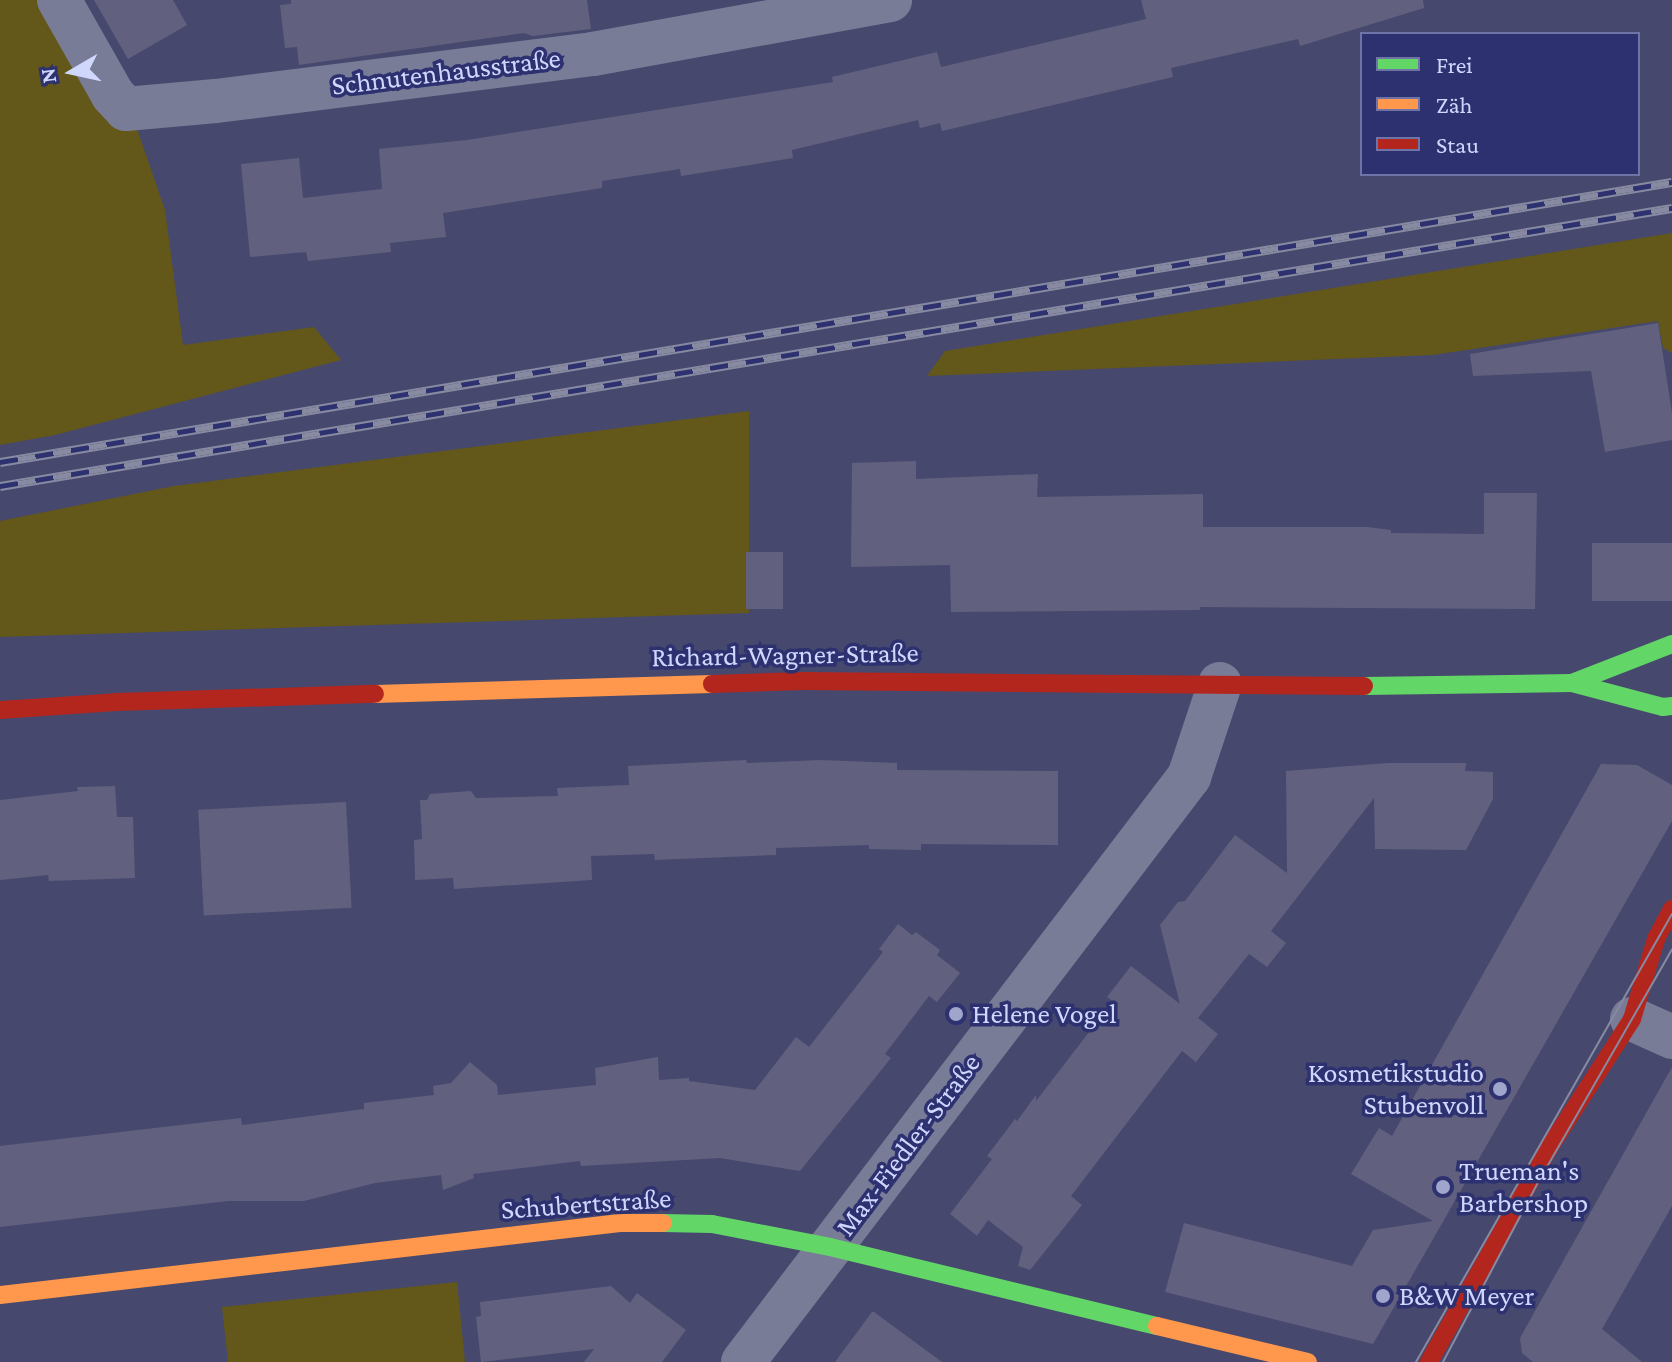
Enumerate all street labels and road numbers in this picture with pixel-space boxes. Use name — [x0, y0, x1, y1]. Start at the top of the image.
street label: Schnutenhausstraße — [330, 41, 562, 103]
street label: Richard-Wagner-Straße — [651, 636, 919, 674]
street label: Max-Fiedler-Straße — [828, 1047, 988, 1243]
street label: Schubertstraße — [500, 1181, 672, 1227]

